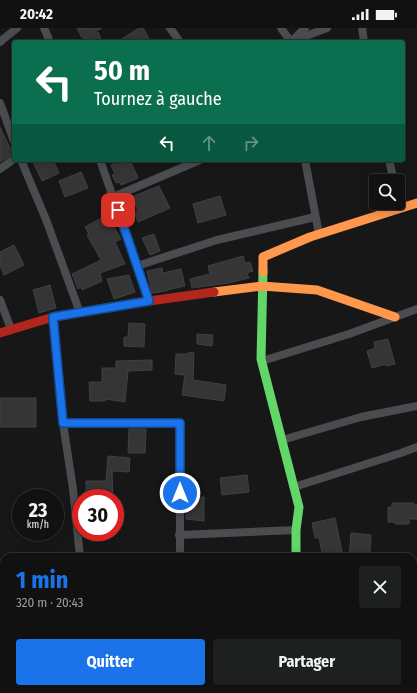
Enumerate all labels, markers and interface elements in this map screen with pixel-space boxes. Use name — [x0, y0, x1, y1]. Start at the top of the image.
text: 20:42 — [20, 5, 53, 23]
text: 50 m — [94, 54, 150, 87]
icon: left — [28, 56, 80, 108]
text: Tournez à gauche — [94, 88, 222, 110]
icon: left — [156, 132, 178, 154]
icon: ahead — [198, 132, 220, 154]
icon: right — [240, 132, 262, 154]
map controls — [369, 174, 405, 210]
button: search — [369, 174, 405, 210]
pin — [101, 193, 135, 227]
icon: arrive — [107, 199, 129, 221]
position arrow — [159, 472, 201, 514]
speed limit sign: 30 — [72, 489, 124, 541]
text: 23 — [29, 498, 47, 522]
text: km/h — [27, 519, 49, 531]
text: 1 min — [16, 566, 68, 594]
button: close — [359, 566, 401, 608]
text: 320 m · 20:43 — [16, 595, 83, 610]
button: Quitter — [16, 639, 205, 685]
button: Partager — [213, 639, 401, 685]

